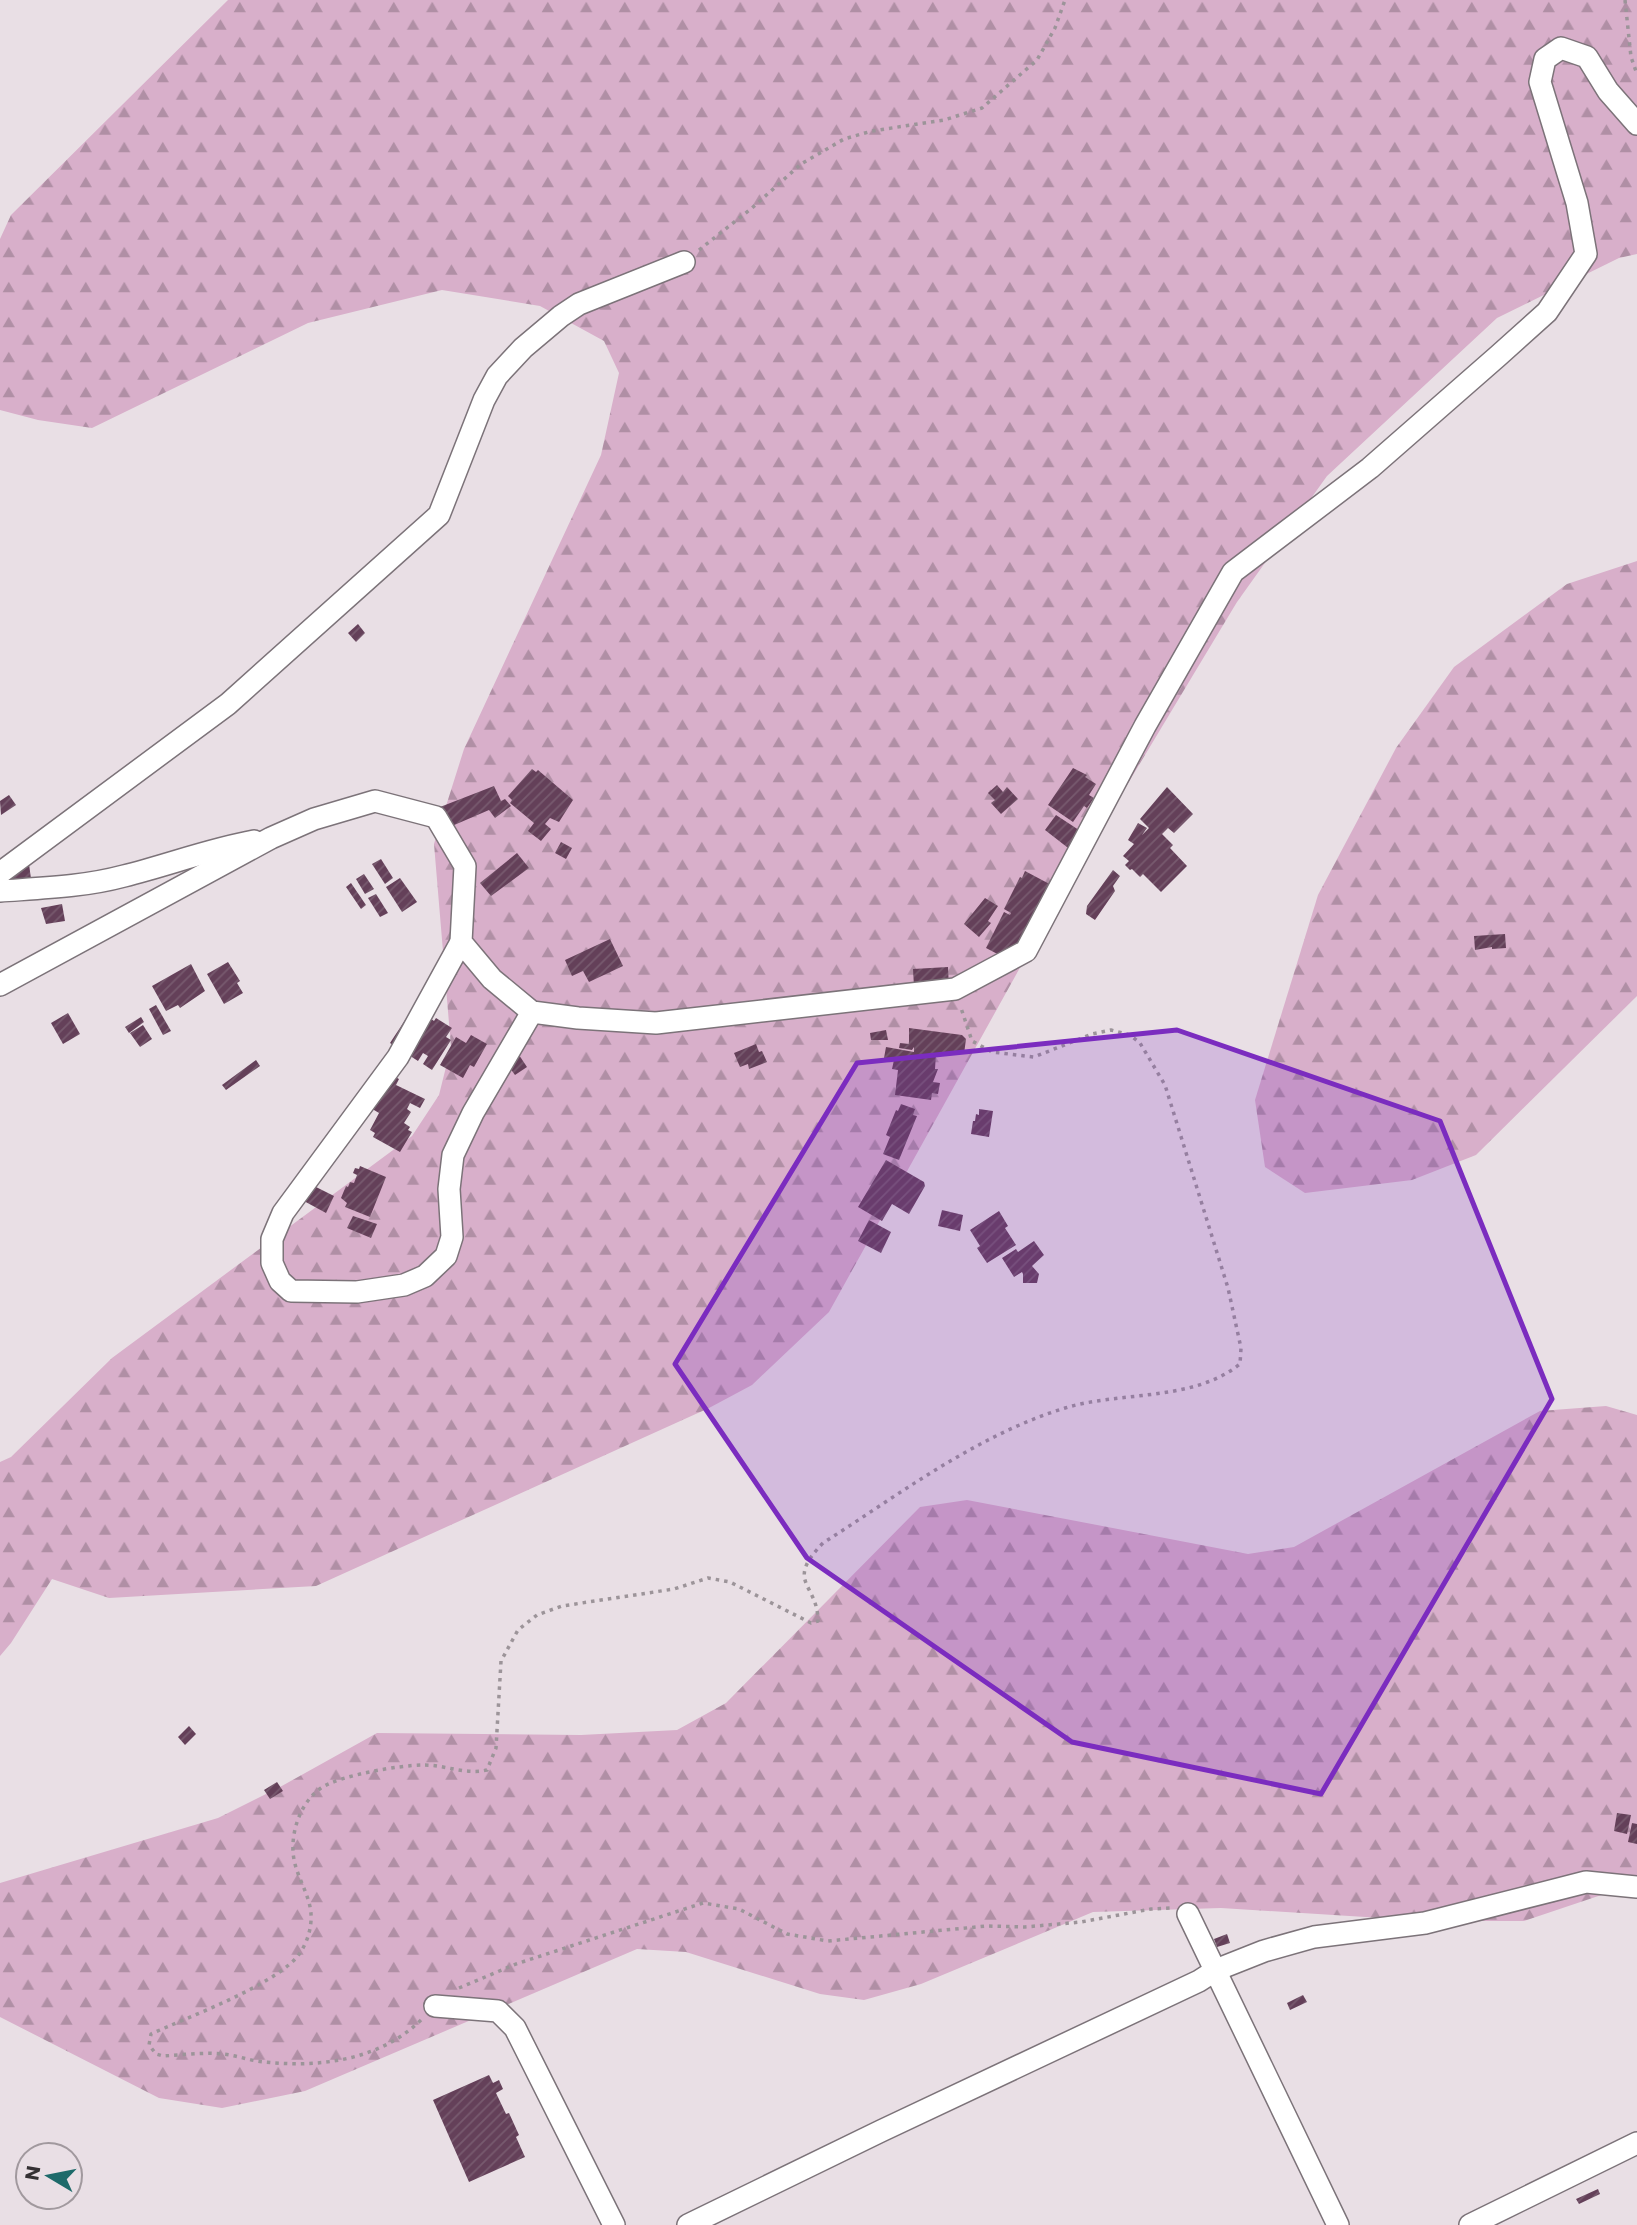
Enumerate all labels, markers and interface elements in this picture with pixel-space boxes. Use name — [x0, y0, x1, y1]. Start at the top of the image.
north arrow — [14, 2141, 84, 2211]
text: N — [18, 2164, 47, 2183]

